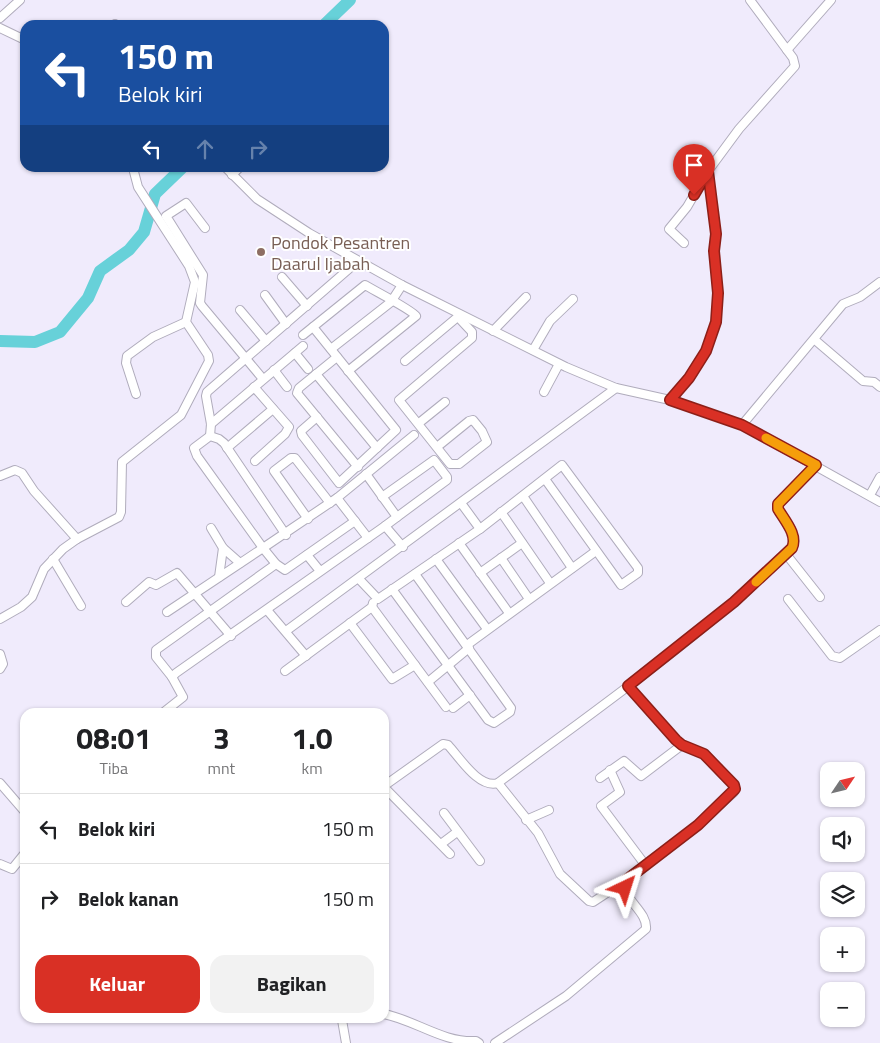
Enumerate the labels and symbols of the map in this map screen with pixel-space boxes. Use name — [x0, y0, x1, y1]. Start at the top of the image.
pin — [673, 144, 715, 195]
place label: Pondok Pesantren Daarul Ijabah — [271, 229, 410, 277]
marker: Pondok Pesantren Daarul Ijabah — [255, 246, 267, 258]
north arrow — [820, 762, 865, 808]
position arrow — [598, 861, 650, 913]

